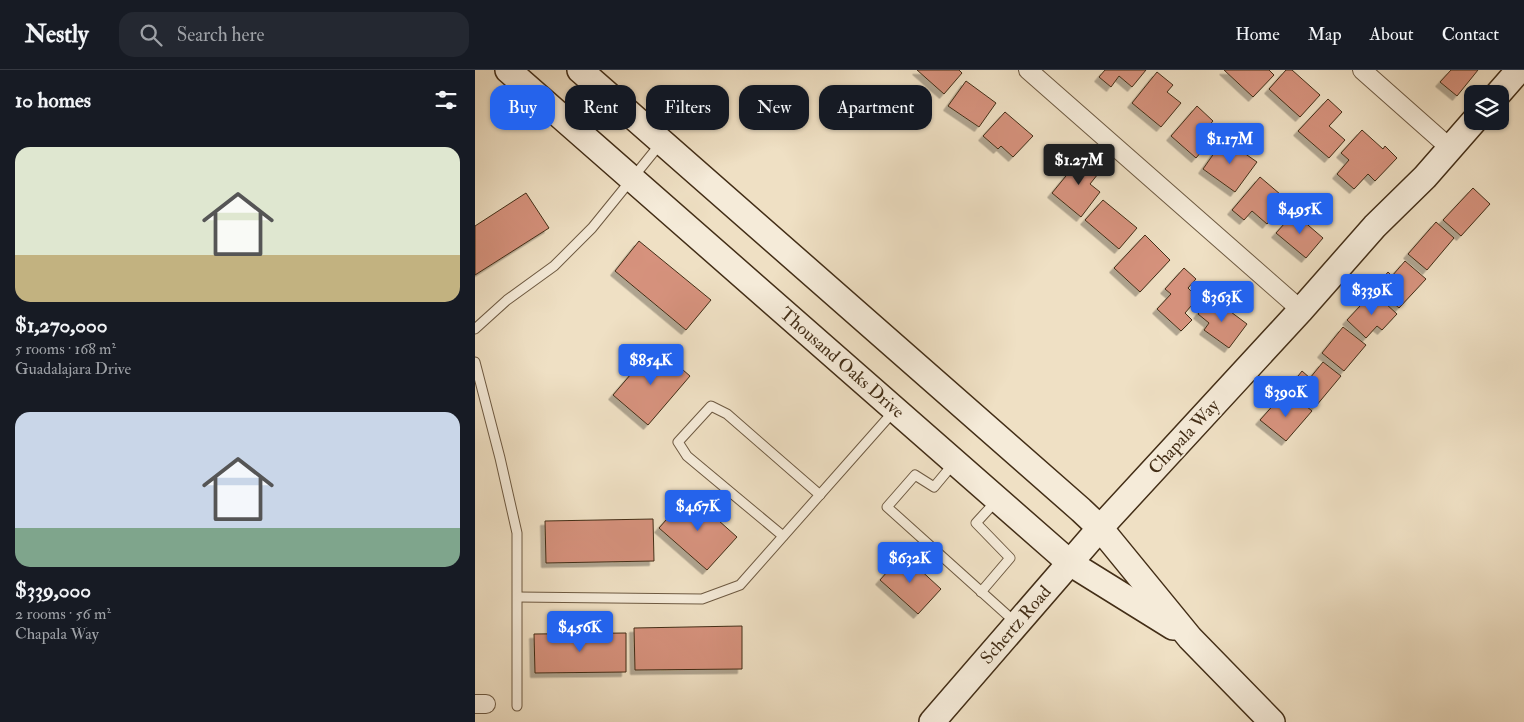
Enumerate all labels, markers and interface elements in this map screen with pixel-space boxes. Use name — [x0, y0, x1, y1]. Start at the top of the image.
search box — [119, 12, 469, 57]
text: Nestly — [25, 19, 89, 50]
icon: search — [137, 21, 165, 49]
text: Search here — [177, 23, 264, 47]
text: Home — [1235, 23, 1280, 46]
text: Map — [1308, 23, 1342, 46]
text: About — [1370, 23, 1414, 46]
text: Contact — [1442, 23, 1499, 46]
chip: Buy — [490, 85, 555, 130]
chip: Rent — [565, 85, 636, 130]
chip: Filters — [646, 85, 729, 130]
chip: New — [739, 85, 809, 130]
chip: Apartment — [819, 85, 932, 130]
map controls — [1464, 85, 1509, 130]
button: layers — [1464, 85, 1509, 130]
icon: filters — [432, 86, 460, 114]
text: 10 homes — [15, 87, 91, 114]
pin: $1.17M — [1189, 122, 1271, 165]
text: $1.17M — [1207, 129, 1253, 149]
pin: $1.27M — [1038, 144, 1120, 186]
text: $1.27M — [1055, 150, 1103, 170]
icon: home — [193, 179, 283, 269]
pin: $495K — [1265, 192, 1335, 235]
text: $495K — [1278, 199, 1322, 219]
pin: $339K — [1337, 274, 1407, 316]
pin: $363K — [1187, 280, 1257, 323]
text: $339K — [1352, 280, 1392, 300]
text: $363K — [1202, 287, 1242, 307]
street label: Thousand Oaks Drive — [775, 303, 909, 424]
text: $1,270,000 — [15, 312, 108, 339]
text: 5 rooms · 168 m² — [15, 339, 116, 359]
pin: $854K — [616, 344, 686, 386]
text: $854K — [630, 350, 673, 370]
text: Guadalajara Drive — [15, 359, 131, 379]
pin: $390K — [1251, 376, 1321, 418]
text: $390K — [1265, 382, 1307, 402]
street label: Chapala Way — [1143, 394, 1225, 479]
icon: home — [193, 444, 283, 534]
pin: $467K — [663, 490, 733, 532]
text: $467K — [676, 496, 720, 516]
pin: $632K — [875, 542, 945, 584]
text: $632K — [889, 548, 931, 568]
text: $339,000 — [15, 577, 91, 604]
street label: Schertz Road — [976, 581, 1057, 669]
text: 2 rooms · 56 m² — [15, 604, 111, 624]
pin: $456K — [545, 610, 615, 653]
text: $456K — [558, 617, 602, 637]
text: Chapala Way — [15, 624, 99, 644]

